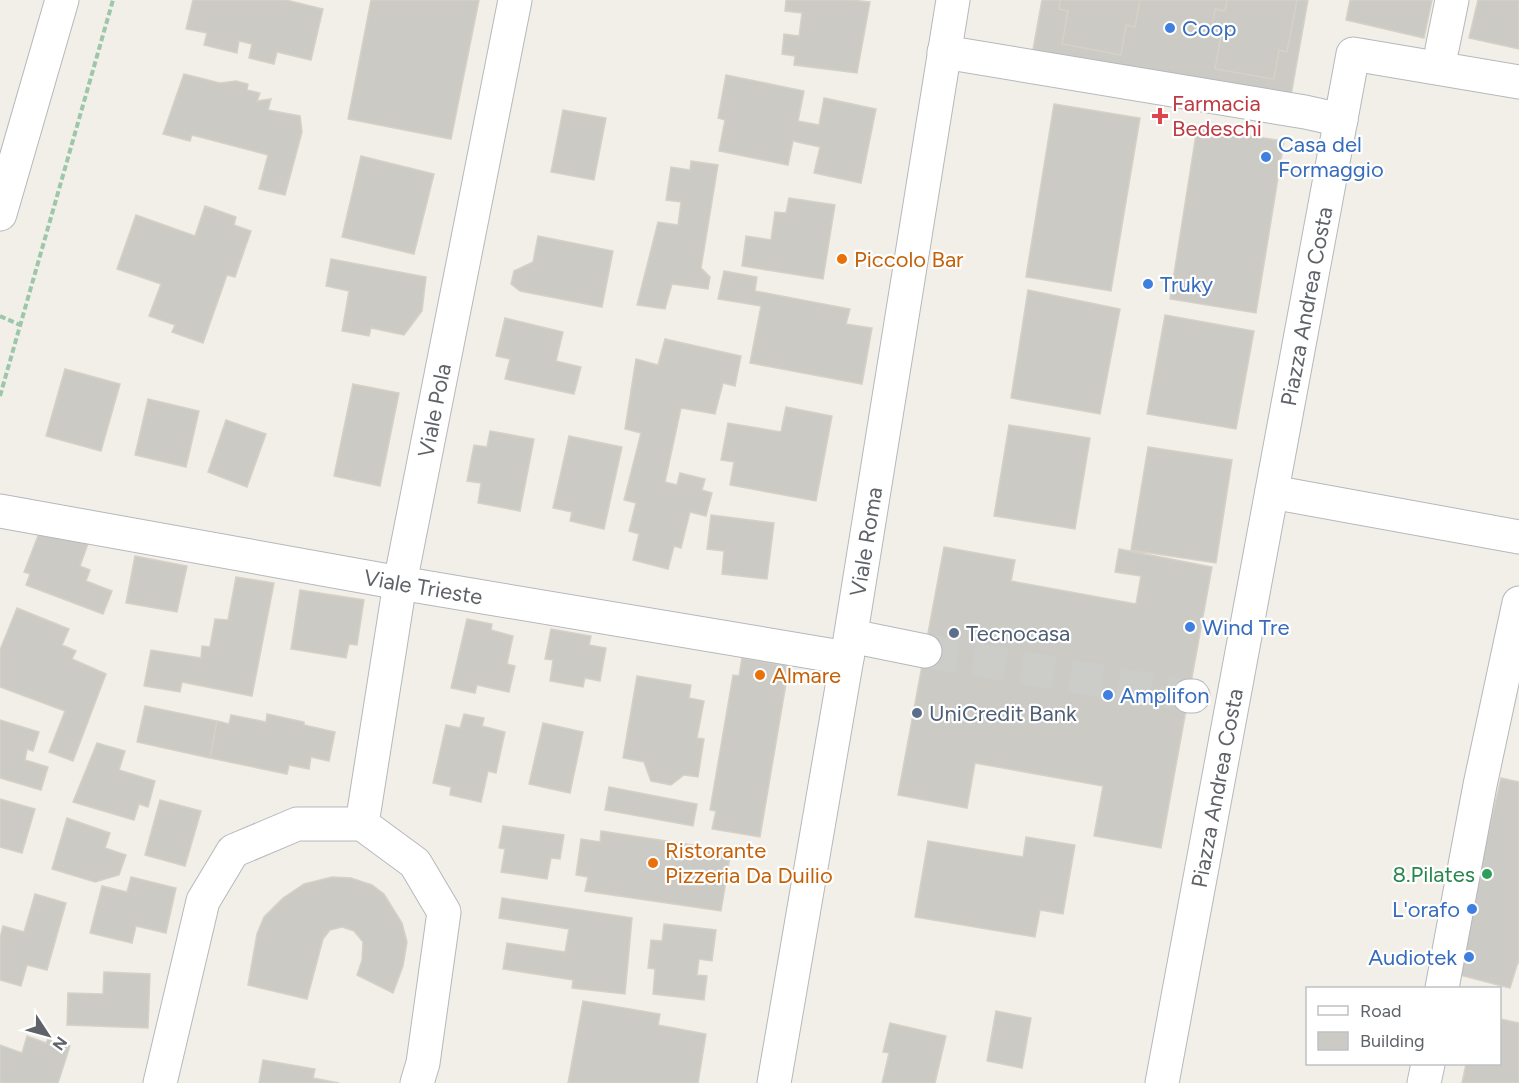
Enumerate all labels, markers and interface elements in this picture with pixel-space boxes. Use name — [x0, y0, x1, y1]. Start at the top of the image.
place label: Coop — [1182, 15, 1236, 42]
marker: Coop — [1163, 21, 1177, 35]
place label: Farmacia Bedeschi — [1172, 90, 1262, 142]
marker: Farmacia Bedeschi — [1153, 109, 1167, 123]
place label: Casa del Formaggio — [1278, 131, 1384, 183]
marker: Casa del Formaggio — [1259, 150, 1273, 164]
street label: Piazza Andrea Costa — [1275, 205, 1338, 408]
place label: Piccolo Bar — [854, 246, 964, 273]
marker: Piccolo Bar — [835, 252, 849, 266]
place label: Truky — [1160, 271, 1213, 298]
marker: Truky — [1141, 277, 1155, 291]
street label: Viale Pola — [412, 361, 457, 460]
street label: Viale Roma — [844, 485, 888, 598]
street label: Viale Trieste — [362, 564, 485, 611]
place label: Wind Tre — [1202, 614, 1289, 641]
place label: Tecnocasa — [966, 620, 1070, 647]
marker: Wind Tre — [1183, 620, 1197, 634]
marker: Tecnocasa — [947, 626, 961, 640]
place label: Almare — [772, 662, 841, 689]
marker: Almare — [753, 668, 767, 682]
place label: Amplifon — [1120, 682, 1210, 709]
street label: Piazza Andrea Costa — [1186, 686, 1249, 890]
marker: Amplifon — [1101, 688, 1115, 702]
place label: UniCredit Bank — [929, 700, 1077, 727]
marker: UniCredit Bank — [910, 706, 924, 720]
place label: Ristorante Pizzeria Da Duilio — [665, 837, 833, 889]
marker: Ristorante Pizzeria Da Duilio — [646, 856, 660, 870]
place label: 8.Pilates — [1392, 861, 1475, 888]
marker: 8.Pilates — [1480, 867, 1494, 881]
place label: L'orafo — [1392, 896, 1460, 923]
marker: L'orafo — [1465, 902, 1479, 916]
place label: Audiotek — [1368, 944, 1457, 971]
marker: Audiotek — [1462, 950, 1476, 964]
legend — [1306, 987, 1501, 1065]
text: Road — [1360, 1000, 1401, 1022]
north arrow — [18, 1005, 78, 1065]
text: Building — [1360, 1030, 1425, 1052]
text: N — [48, 1033, 71, 1054]

